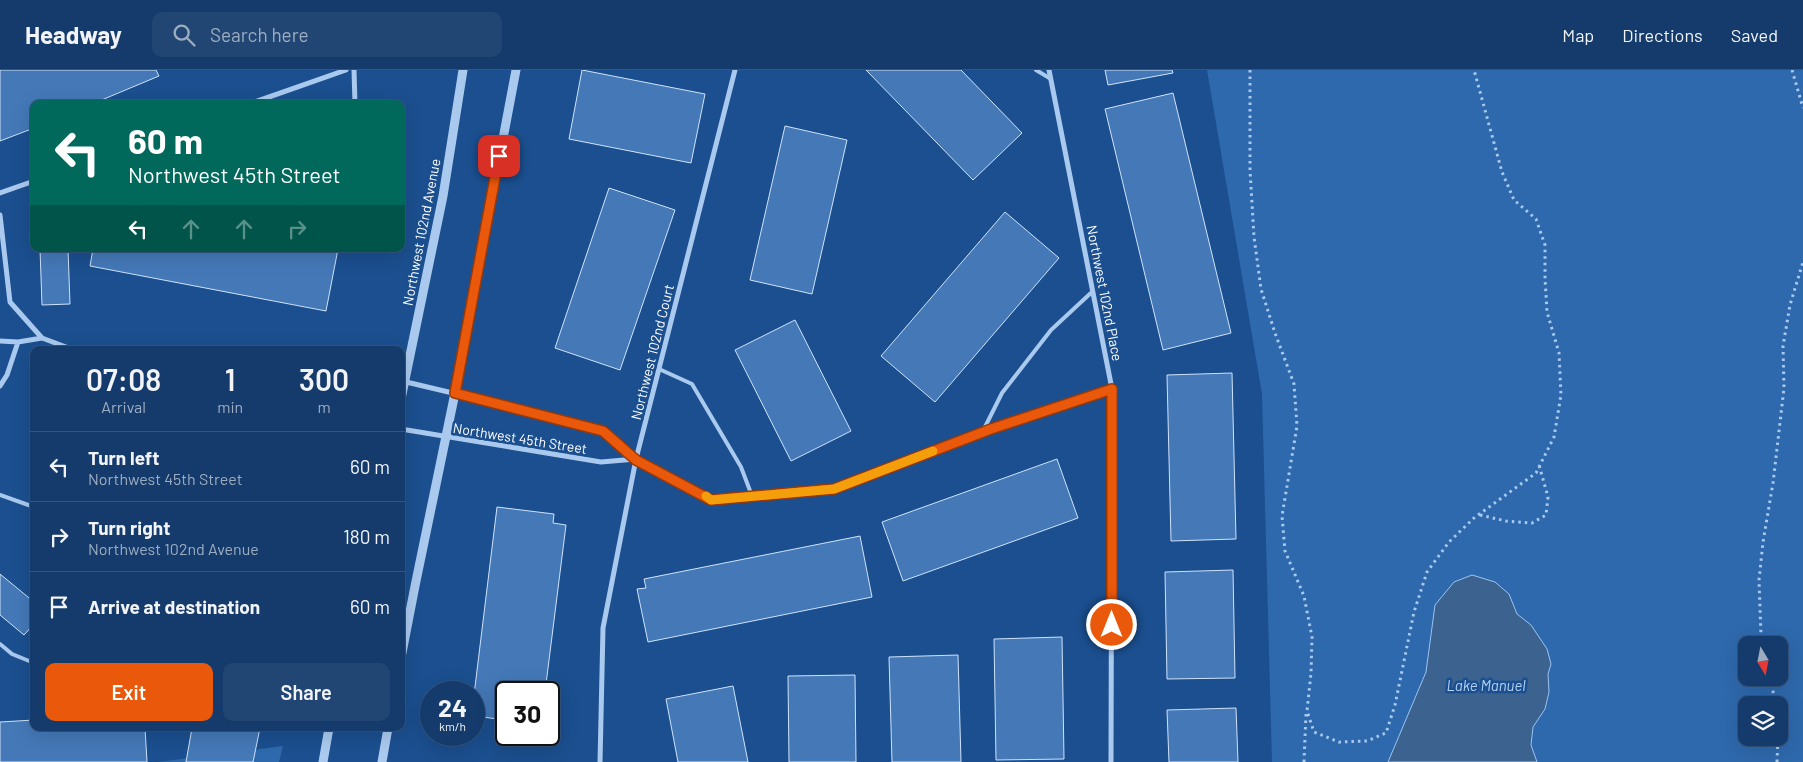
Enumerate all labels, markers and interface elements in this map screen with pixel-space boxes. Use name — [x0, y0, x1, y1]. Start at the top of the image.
search box — [152, 12, 502, 57]
text: Headway — [25, 20, 122, 49]
icon: search — [170, 21, 198, 49]
text: Search here — [210, 23, 309, 46]
text: Map — [1562, 24, 1594, 46]
text: Directions — [1622, 24, 1703, 46]
text: Saved — [1731, 24, 1778, 46]
text: 60 m — [128, 119, 203, 161]
icon: left — [45, 120, 110, 185]
pin — [478, 135, 520, 177]
icon: arrive — [485, 142, 513, 170]
street label: Northwest 102nd Avenue — [398, 157, 444, 307]
text: Northwest 45th Street — [128, 161, 341, 187]
icon: left — [124, 215, 152, 243]
icon: ahead — [177, 215, 205, 243]
icon: ahead — [230, 215, 258, 243]
icon: right — [283, 215, 311, 243]
street label: Northwest 102nd Place — [1083, 224, 1127, 362]
street label: Northwest 102nd Court — [627, 283, 677, 421]
text: 07:08 — [86, 361, 161, 397]
text: 1 — [225, 361, 235, 397]
text: 300 — [299, 361, 349, 397]
text: Arrival — [101, 397, 146, 416]
text: min — [217, 397, 243, 416]
text: m — [317, 397, 331, 416]
street label: Northwest 45th Street — [452, 419, 588, 457]
text: Turn left — [88, 446, 159, 469]
icon: left — [45, 453, 73, 481]
text: 60 m — [350, 455, 390, 478]
text: Northwest 45th Street — [88, 469, 243, 488]
text: Turn right — [88, 516, 170, 539]
icon: right — [45, 523, 73, 551]
text: 180 m — [343, 525, 390, 548]
text: Northwest 102nd Avenue — [88, 539, 259, 558]
icon: arrive — [45, 593, 73, 621]
text: Arrive at destination — [88, 595, 260, 618]
text: 60 m — [350, 595, 390, 618]
position arrow — [1085, 598, 1137, 650]
north arrow — [1738, 636, 1788, 686]
map controls — [1738, 636, 1788, 746]
button: Exit — [45, 663, 213, 721]
button: Share — [223, 663, 390, 721]
water label: Lake Manuel — [1447, 676, 1526, 694]
speed limit sign: 30 — [495, 681, 560, 746]
text: 24 — [438, 692, 467, 722]
button: layers — [1738, 696, 1788, 746]
text: km/h — [439, 719, 466, 733]

